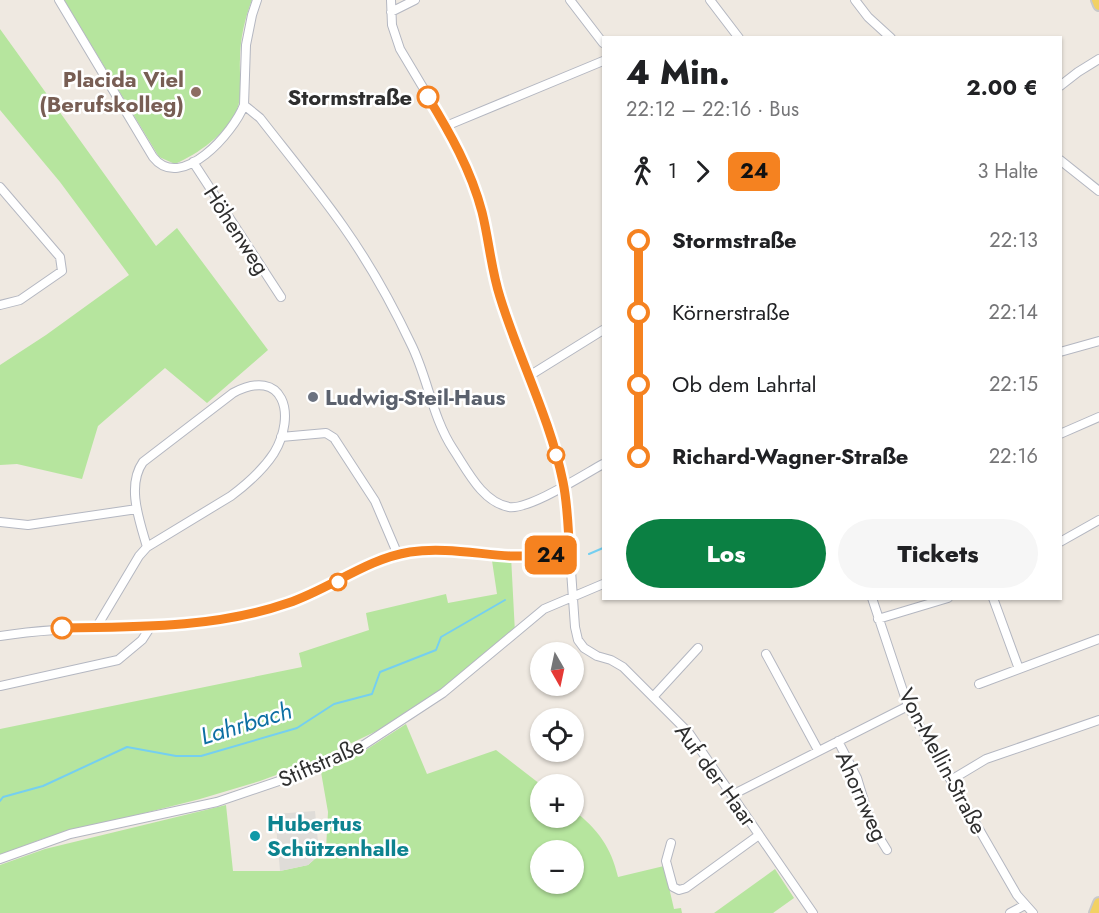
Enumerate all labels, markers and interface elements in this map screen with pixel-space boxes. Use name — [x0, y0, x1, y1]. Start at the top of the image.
text: 4 Min. — [626, 49, 730, 96]
place label: Placida Viel (Berufskolleg) — [39, 63, 184, 120]
text: 2.00 € — [966, 71, 1038, 103]
place label: Stormstraße — [287, 81, 412, 113]
marker: Placida Viel (Berufskolleg) — [189, 85, 203, 99]
marker: Stormstraße — [417, 86, 439, 108]
text: 22:12 – 22:16 · Bus — [626, 95, 799, 124]
icon: walk — [626, 155, 659, 188]
icon: forward — [686, 155, 719, 188]
text: 24 — [740, 156, 768, 186]
text: 1 — [668, 157, 677, 186]
text: 3 Halte — [977, 157, 1038, 186]
street label: Höhenweg — [196, 179, 278, 281]
text: Stormstraße — [672, 224, 797, 256]
text: 22:13 — [989, 226, 1038, 255]
text: Körnerstraße — [672, 296, 790, 328]
text: 22:14 — [989, 298, 1038, 327]
text: Ob dem Lahrtal — [672, 368, 817, 400]
text: 22:15 — [989, 370, 1038, 399]
place label: Ludwig-Steil-Haus — [325, 381, 506, 413]
marker: Ludwig-Steil-Haus — [306, 390, 320, 404]
text: Richard-Wagner-Straße — [672, 440, 908, 472]
text: 22:16 — [989, 442, 1038, 471]
unlabelled marker — [547, 446, 565, 464]
button: Los — [626, 519, 826, 588]
button: Tickets — [838, 519, 1038, 588]
line badge: 24 — [524, 536, 578, 574]
text: 24 — [537, 540, 565, 570]
unlabelled marker — [329, 573, 347, 591]
unlabelled marker — [51, 617, 73, 639]
north arrow — [530, 642, 584, 696]
map controls — [530, 642, 584, 894]
street label: Von-Mellin-Straße — [891, 682, 995, 840]
water label: Lahrbach — [196, 693, 296, 753]
button: locate — [530, 708, 584, 762]
street label: Auf der Haar — [667, 717, 765, 834]
street label: Stiftstraße — [273, 729, 369, 795]
street label: Ahornweg — [828, 746, 896, 846]
button: + — [530, 774, 584, 828]
place label: Hubertus Schützenhalle — [267, 807, 409, 864]
marker: Hubertus Schützenhalle — [248, 829, 262, 843]
button: − — [530, 840, 584, 894]

